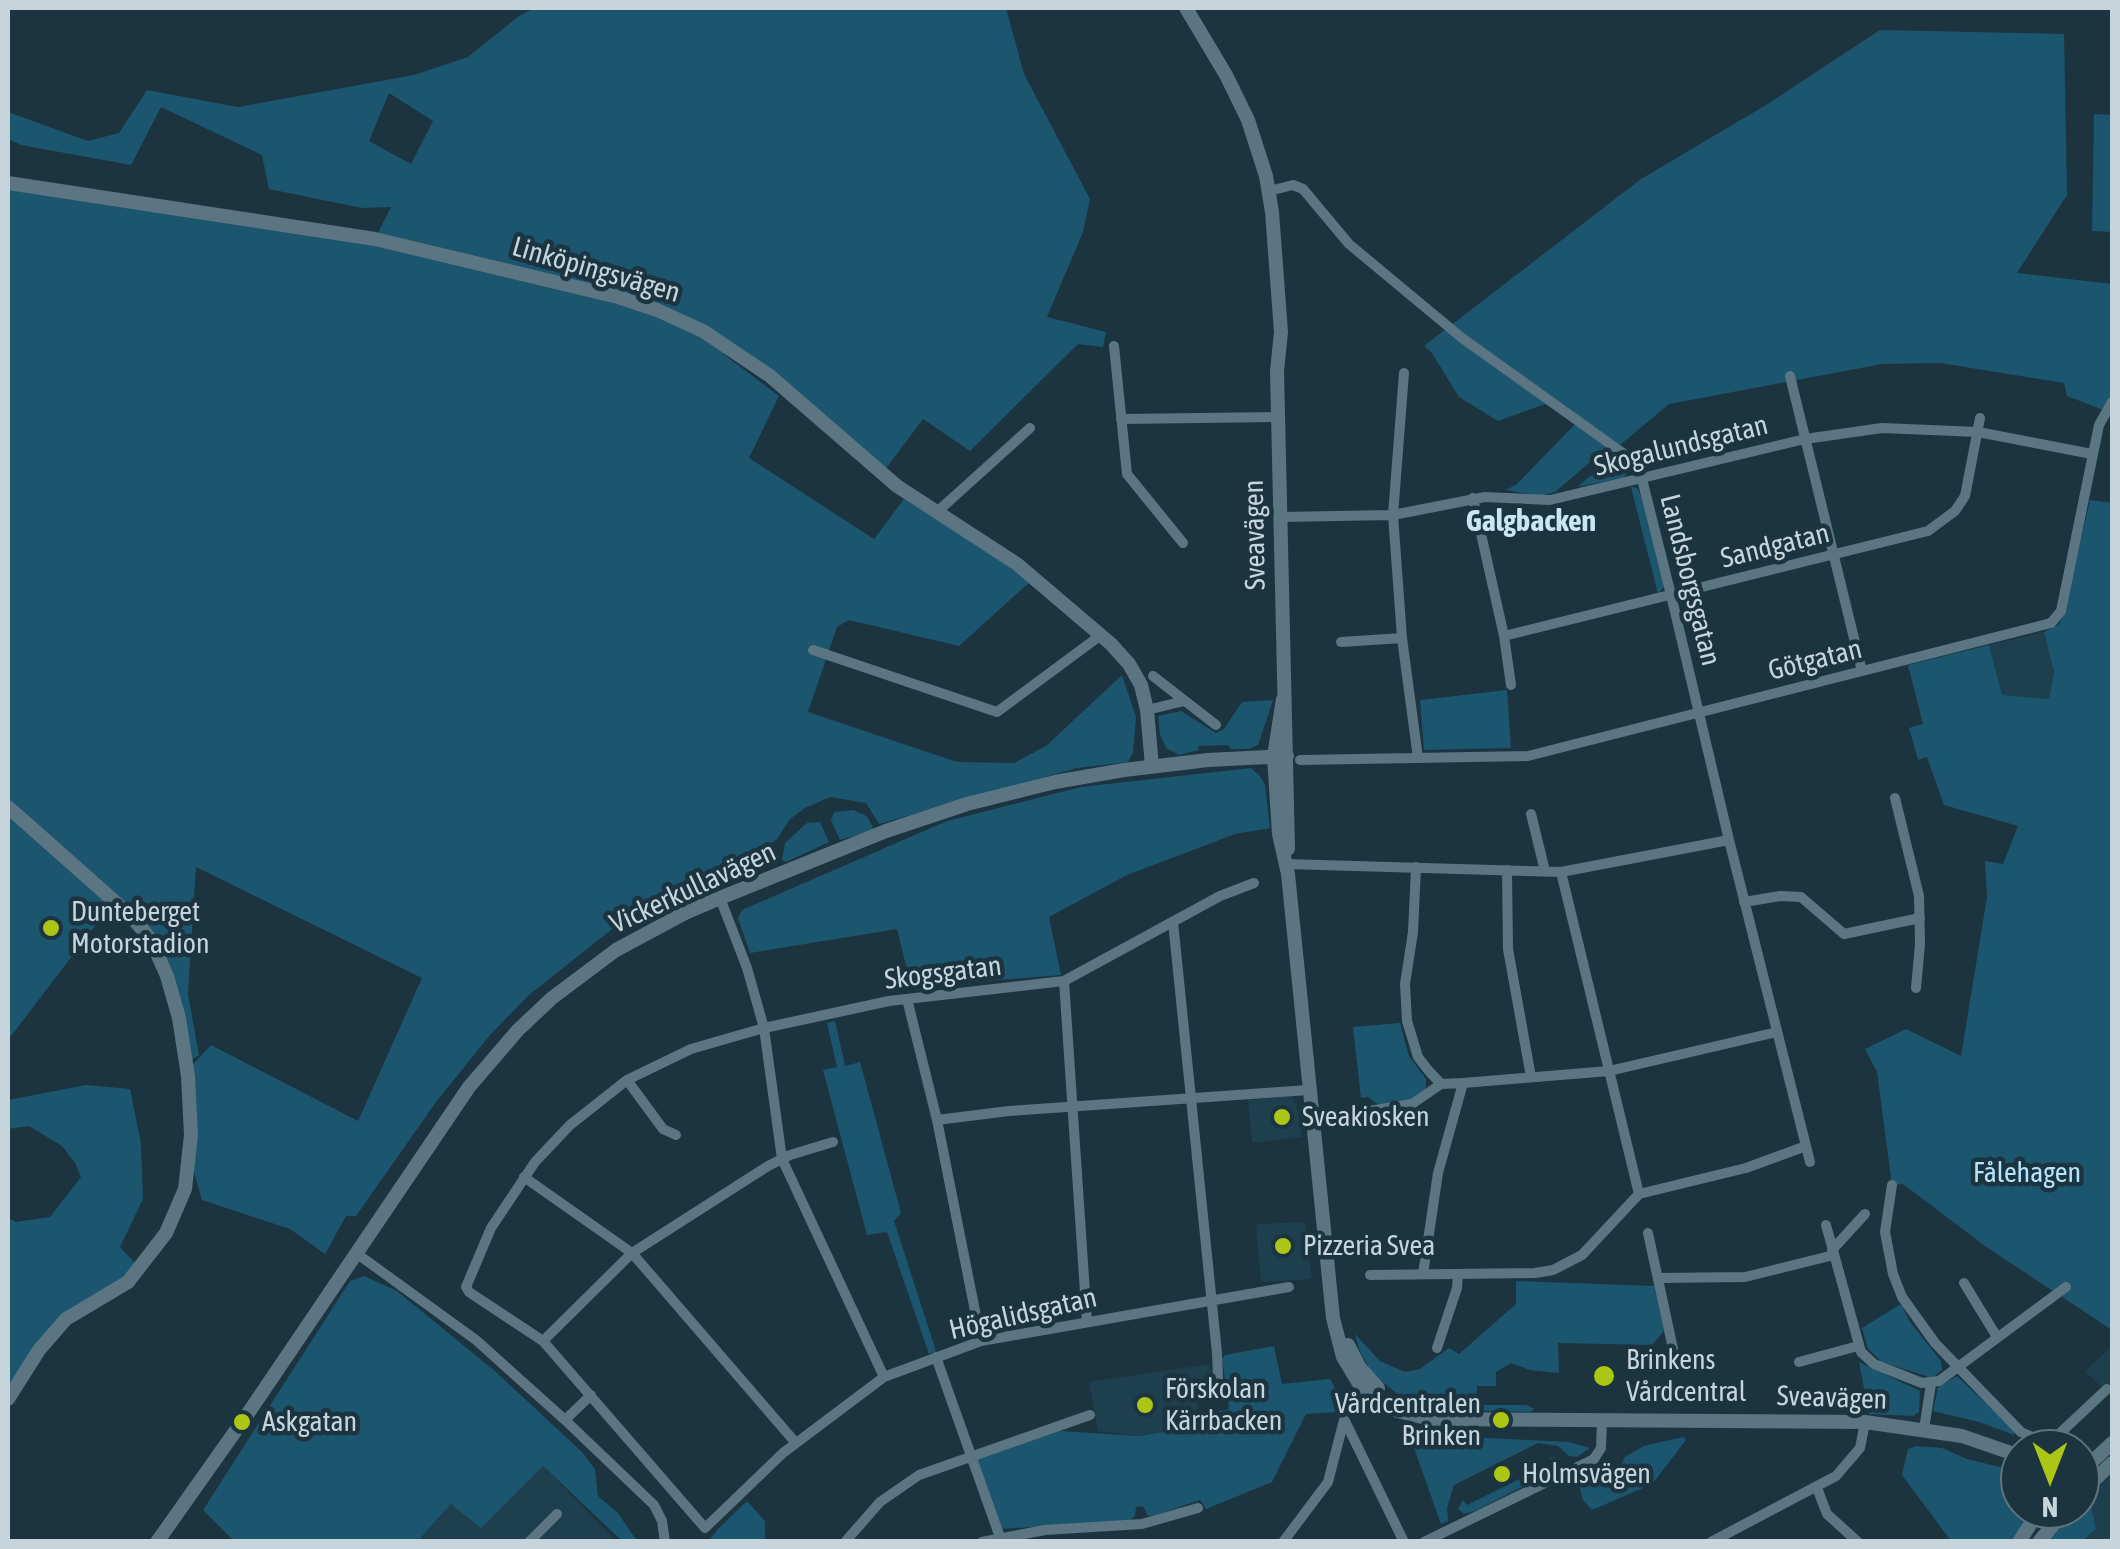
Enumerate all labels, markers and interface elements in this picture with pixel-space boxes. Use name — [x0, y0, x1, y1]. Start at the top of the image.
street label: Linköpingsvägen — [508, 230, 684, 310]
street label: Skogalundsgatan — [1591, 408, 1771, 484]
street label: Sveavägen — [1237, 479, 1273, 591]
street label: Landsborgsgatan — [1652, 491, 1728, 669]
district label: Galgbacken — [1466, 504, 1596, 540]
street label: Sandgatan — [1717, 516, 1833, 576]
street label: Götgatan — [1765, 632, 1865, 688]
street label: Vickerkullavägen — [605, 835, 781, 941]
place label: Dunteberget Motorstadion — [71, 895, 210, 961]
marker: Dunteberget Motorstadion — [40, 917, 62, 939]
street label: Skogsgatan — [883, 949, 1003, 997]
place label: Sveakiosken — [1302, 1100, 1429, 1134]
marker: Sveakiosken — [1271, 1106, 1293, 1128]
park label: Fålehagen — [1973, 1156, 2081, 1190]
place label: Pizzeria Svea — [1303, 1229, 1435, 1263]
marker: Pizzeria Svea — [1272, 1235, 1294, 1257]
street label: Högalidsgatan — [946, 1281, 1100, 1347]
place label: Brinkens Vårdcentral — [1626, 1343, 1746, 1409]
marker: Brinkens Vårdcentral — [1591, 1363, 1617, 1389]
place label: Förskolan Kärrbacken — [1165, 1372, 1282, 1438]
street label: Sveavägen — [1776, 1379, 1888, 1417]
place label: Vårdcentralen Brinken — [1335, 1387, 1481, 1453]
marker: Förskolan Kärrbacken — [1134, 1394, 1156, 1416]
place label: Askgatan — [262, 1405, 357, 1439]
marker: Vårdcentralen Brinken — [1490, 1409, 1512, 1431]
marker: Askgatan — [231, 1411, 253, 1433]
north arrow — [2000, 1429, 2100, 1529]
place label: Holmsvägen — [1522, 1457, 1651, 1491]
marker: Holmsvägen — [1491, 1463, 1513, 1485]
text: N — [2042, 1491, 2058, 1523]

